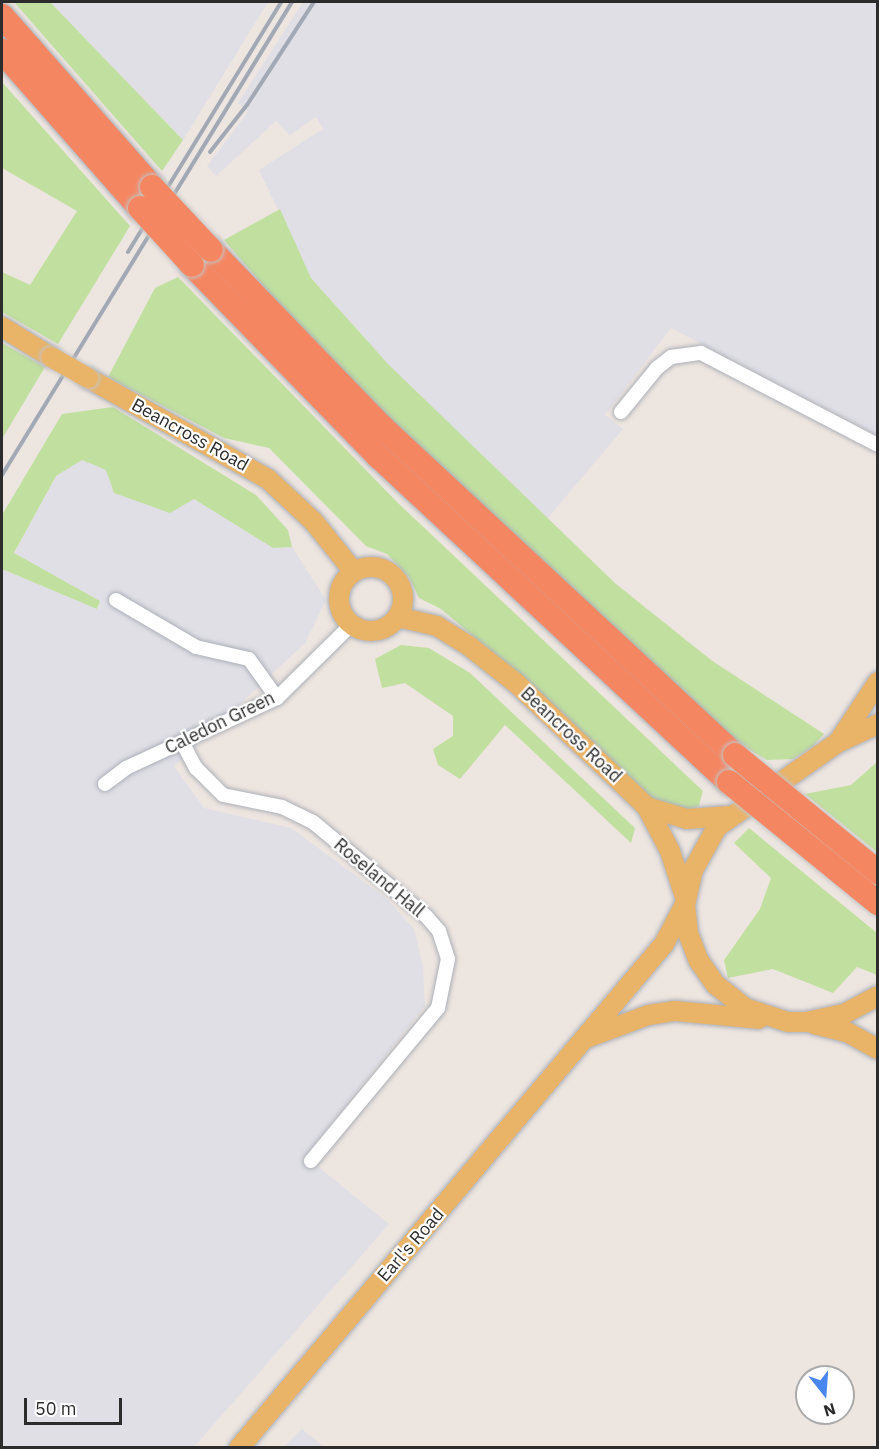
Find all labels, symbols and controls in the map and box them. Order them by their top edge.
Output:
street label: Beancross Road [128,394,252,476]
street label: Beancross Road [516,683,626,787]
street label: Caledon Green [162,687,278,759]
street label: Roseland Hall [329,834,429,922]
street label: Earl's Road [373,1204,449,1286]
north arrow [795,1365,855,1425]
scale bar [27,1386,124,1424]
text: 50 m [35,1397,77,1420]
text: N [821,1399,838,1422]

